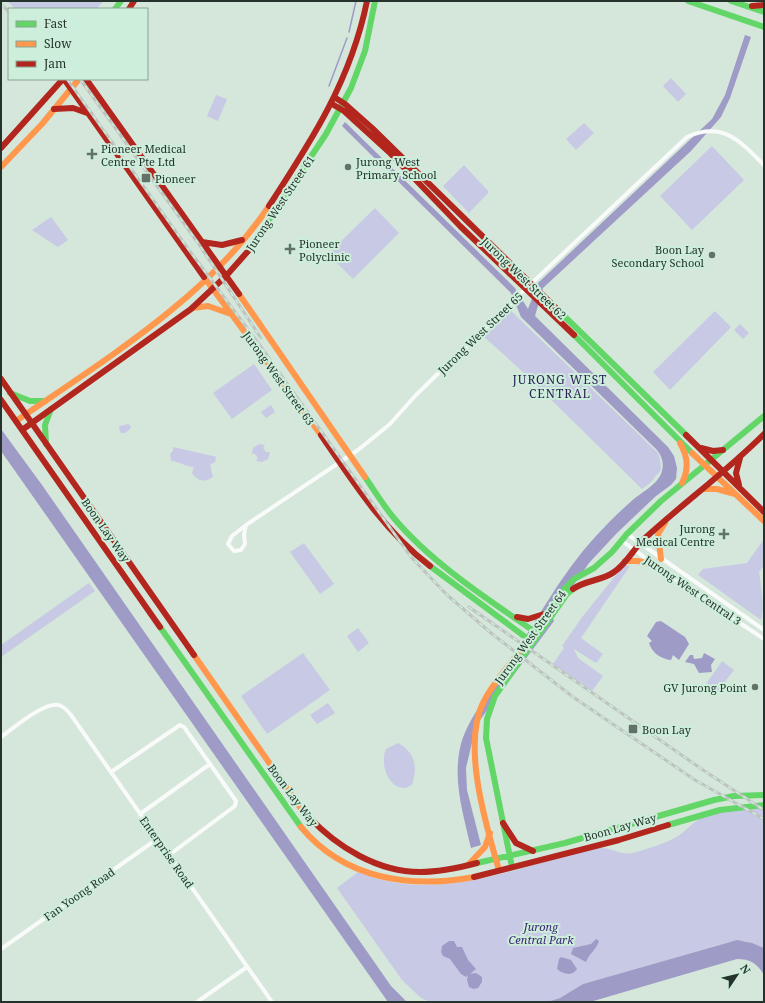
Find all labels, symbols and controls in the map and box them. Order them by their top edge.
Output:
legend [8,8,148,80]
text: Fast [44,15,67,32]
text: Slow [44,35,72,52]
text: Jam [43,55,66,72]
place label: Pioneer Medical Centre Pte Ltd [101,141,186,169]
marker: Pioneer Medical Centre Pte Ltd [86,148,98,160]
street label: Jurong West Street 61 [242,152,318,255]
place label: Jurong West Primary School [355,154,437,182]
marker: Jurong West Primary School [343,162,353,172]
place label: Pioneer [155,171,196,186]
marker: Pioneer [140,172,152,184]
street label: Jurong West Street 62 [478,233,570,323]
place label: Pioneer Polyclinic [299,236,350,264]
place label: Boon Lay Secondary School [612,242,705,270]
marker: Pioneer Polyclinic [284,243,296,255]
marker: Boon Lay Secondary School [707,250,717,260]
street label: Jurong West Street 65 [434,288,526,378]
street label: Jurong West Street 63 [239,327,318,428]
district label: JURONG WEST CENTRAL [512,371,607,402]
street label: Boon Lay Way [78,495,134,566]
place label: Jurong Medical Centre [636,521,715,549]
marker: Jurong Medical Centre [718,528,730,540]
street label: Jurong West Central 3 [641,551,744,628]
street label: Jurong West Street 64 [490,587,569,688]
place label: GV Jurong Point [663,680,747,695]
marker: GV Jurong Point [750,682,760,692]
place label: Boon Lay [642,722,692,737]
marker: Boon Lay [627,723,639,735]
street label: Boon Lay Way [265,761,322,830]
street label: Boon Lay Way [582,809,659,845]
street label: Enterprise Road [137,813,198,891]
street label: Fan Yoong Road [41,864,118,924]
park label: Jurong Central Park [508,919,574,947]
north arrow [717,955,757,995]
text: N [737,961,754,977]

